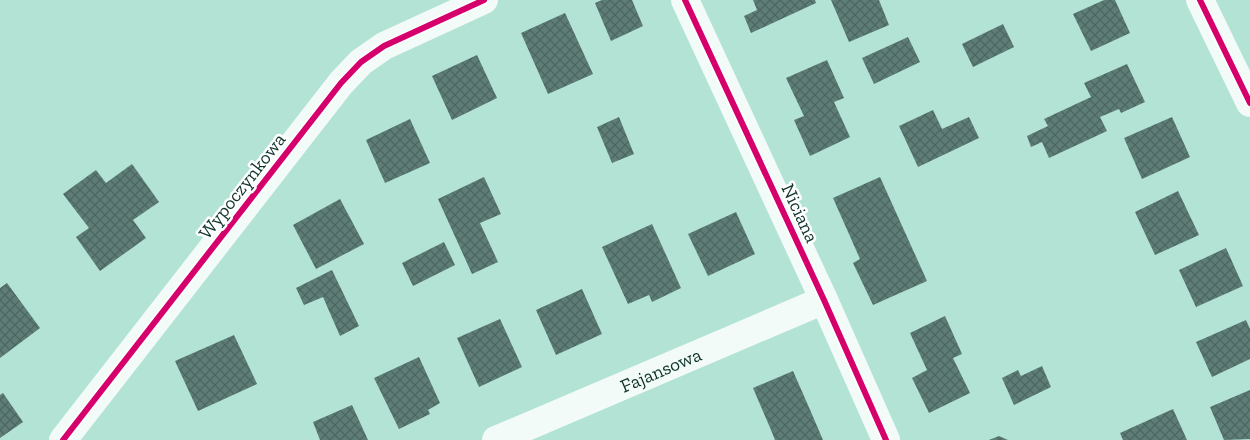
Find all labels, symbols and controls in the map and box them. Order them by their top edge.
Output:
street label: Wypoczynkowa [194,128,290,244]
street label: Niciana [776,180,824,246]
street label: Fajansowa [617,342,705,397]

